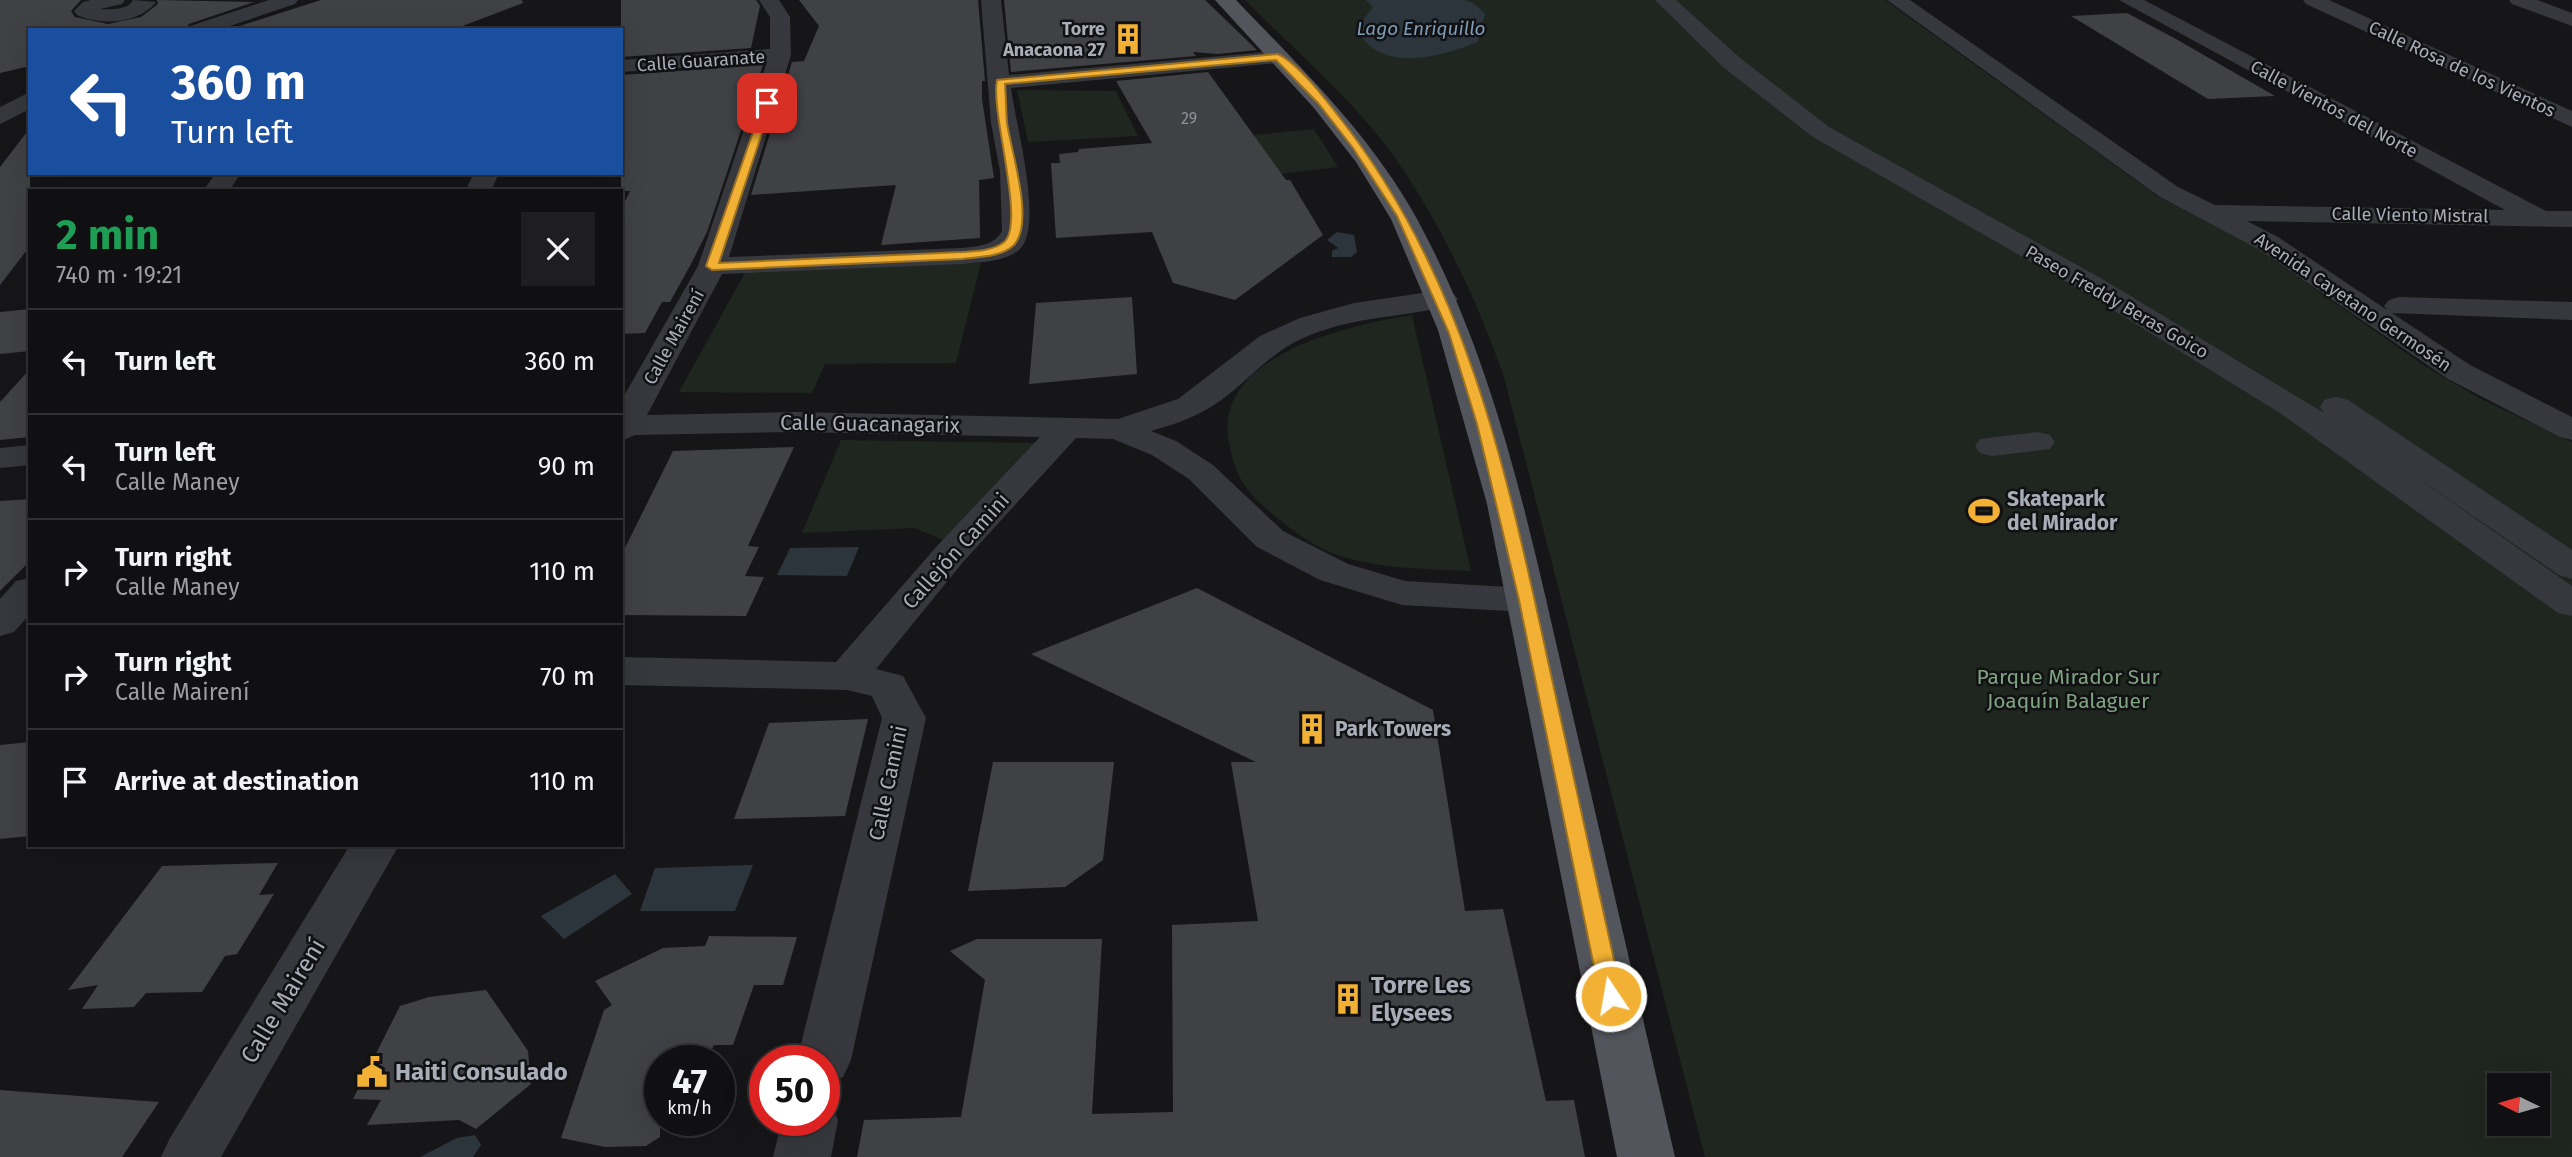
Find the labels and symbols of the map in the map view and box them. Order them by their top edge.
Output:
street label: Calle Rosa de los Vientos [2365,16,2559,122]
water label: Lago Enriquillo [1356,17,1486,40]
place label: Torre Anacaona 27 [1002,18,1106,61]
building icon: Torre Anacaona 27 [1111,22,1145,56]
street label: Calle Guaranate [636,46,766,76]
street label: Calle Vientos del Norte [2247,56,2421,162]
pin [737,73,797,133]
house number: 29 [1181,109,1197,128]
street label: Calle Viento Mistral [2331,203,2489,227]
street label: Avenida Cayetano Germosén [2250,228,2456,376]
street label: Paseo Freddy Beras Goico [2022,241,2212,363]
street label: Calle Mairení [639,286,709,388]
street label: Calle Guacanagarix [780,409,961,439]
place label: Skatepark del Mirador [2007,486,2118,536]
street label: Callejón Camini [897,487,1015,615]
sports icon: Skatepark del Mirador [1967,494,2001,528]
park label: Parque Mirador Sur Joaquín Balaguer [1976,664,2160,714]
building icon: Park Towers [1295,712,1329,746]
place label: Park Towers [1335,716,1451,742]
street label: Calle Camini [863,723,913,843]
street label: Calle Mairení [235,933,331,1068]
position arrow [1574,959,1648,1033]
place label: Torre Les Elysees [1371,971,1471,1027]
building icon: Torre Les Elysees [1331,982,1365,1016]
speed limit sign: 50 [749,1045,840,1136]
public building icon: Haiti Consulado [355,1055,389,1089]
place label: Haiti Consulado [395,1058,568,1086]
north arrow [2487,1073,2550,1136]

